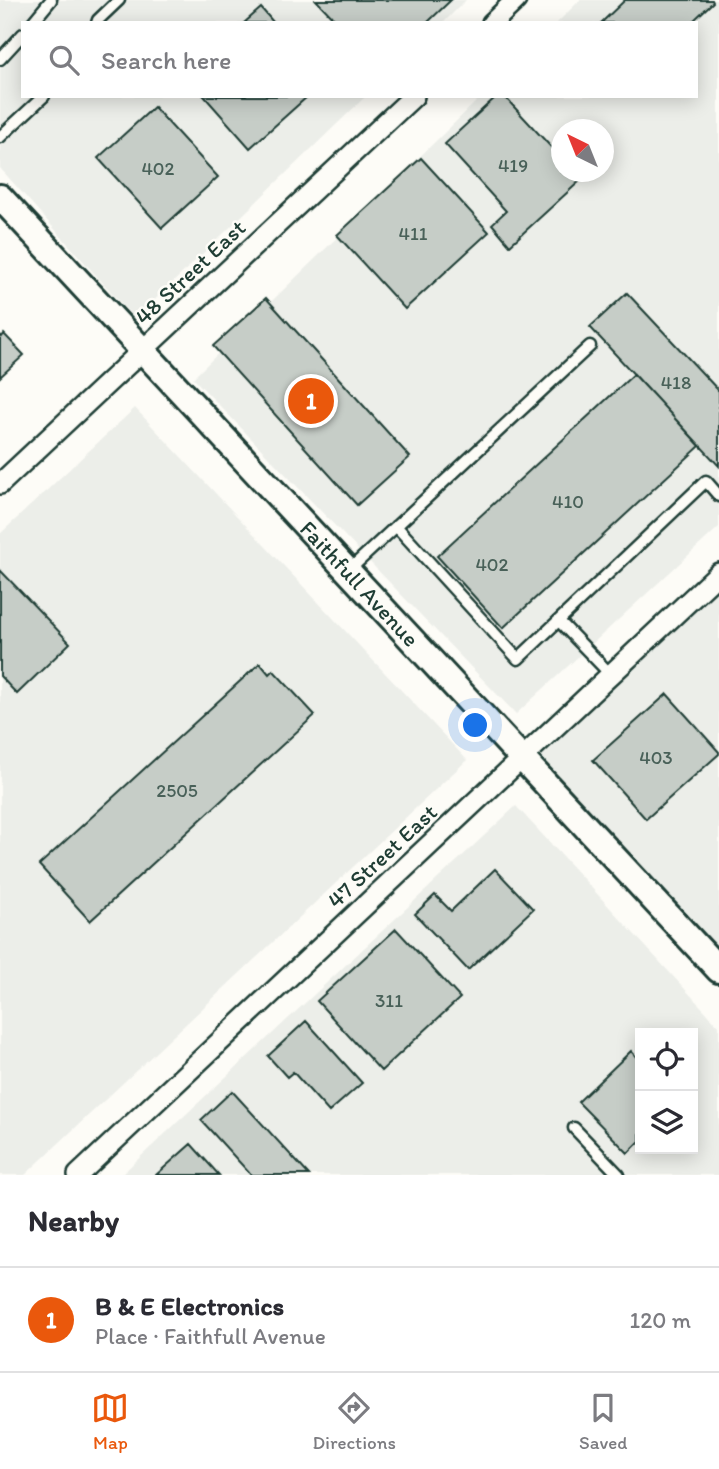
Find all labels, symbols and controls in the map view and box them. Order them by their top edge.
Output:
search box [21,21,698,98]
icon: search [45,41,83,79]
text: Search here [101,44,231,76]
north arrow [551,119,614,182]
house number: 419 [498,154,528,177]
house number: 402 [141,157,175,180]
street label: 48 Street East [129,213,251,330]
house number: 411 [398,222,428,245]
house number: 418 [661,371,691,394]
pin: 1 [288,375,334,427]
house number: 410 [552,490,584,513]
street label: Faithfull Avenue [294,515,425,652]
house number: 402 [475,553,509,576]
your location [458,708,492,742]
house number: 403 [639,746,673,769]
house number: 2505 [156,779,198,802]
street label: 47 Street East [321,798,443,914]
house number: 311 [375,989,403,1012]
map controls [635,1028,698,1154]
button: locate [635,1028,698,1091]
button: layers [635,1091,698,1154]
text: Nearby [28,1202,119,1239]
text: B & E Electronics [95,1290,284,1322]
text: 1 [46,1306,56,1334]
text: 120 m [630,1306,691,1334]
text: Place · Faithfull Avenue [95,1322,326,1350]
tab: Map [91,1389,129,1454]
tab: Directions [312,1389,396,1454]
tab: Saved [579,1389,627,1454]

